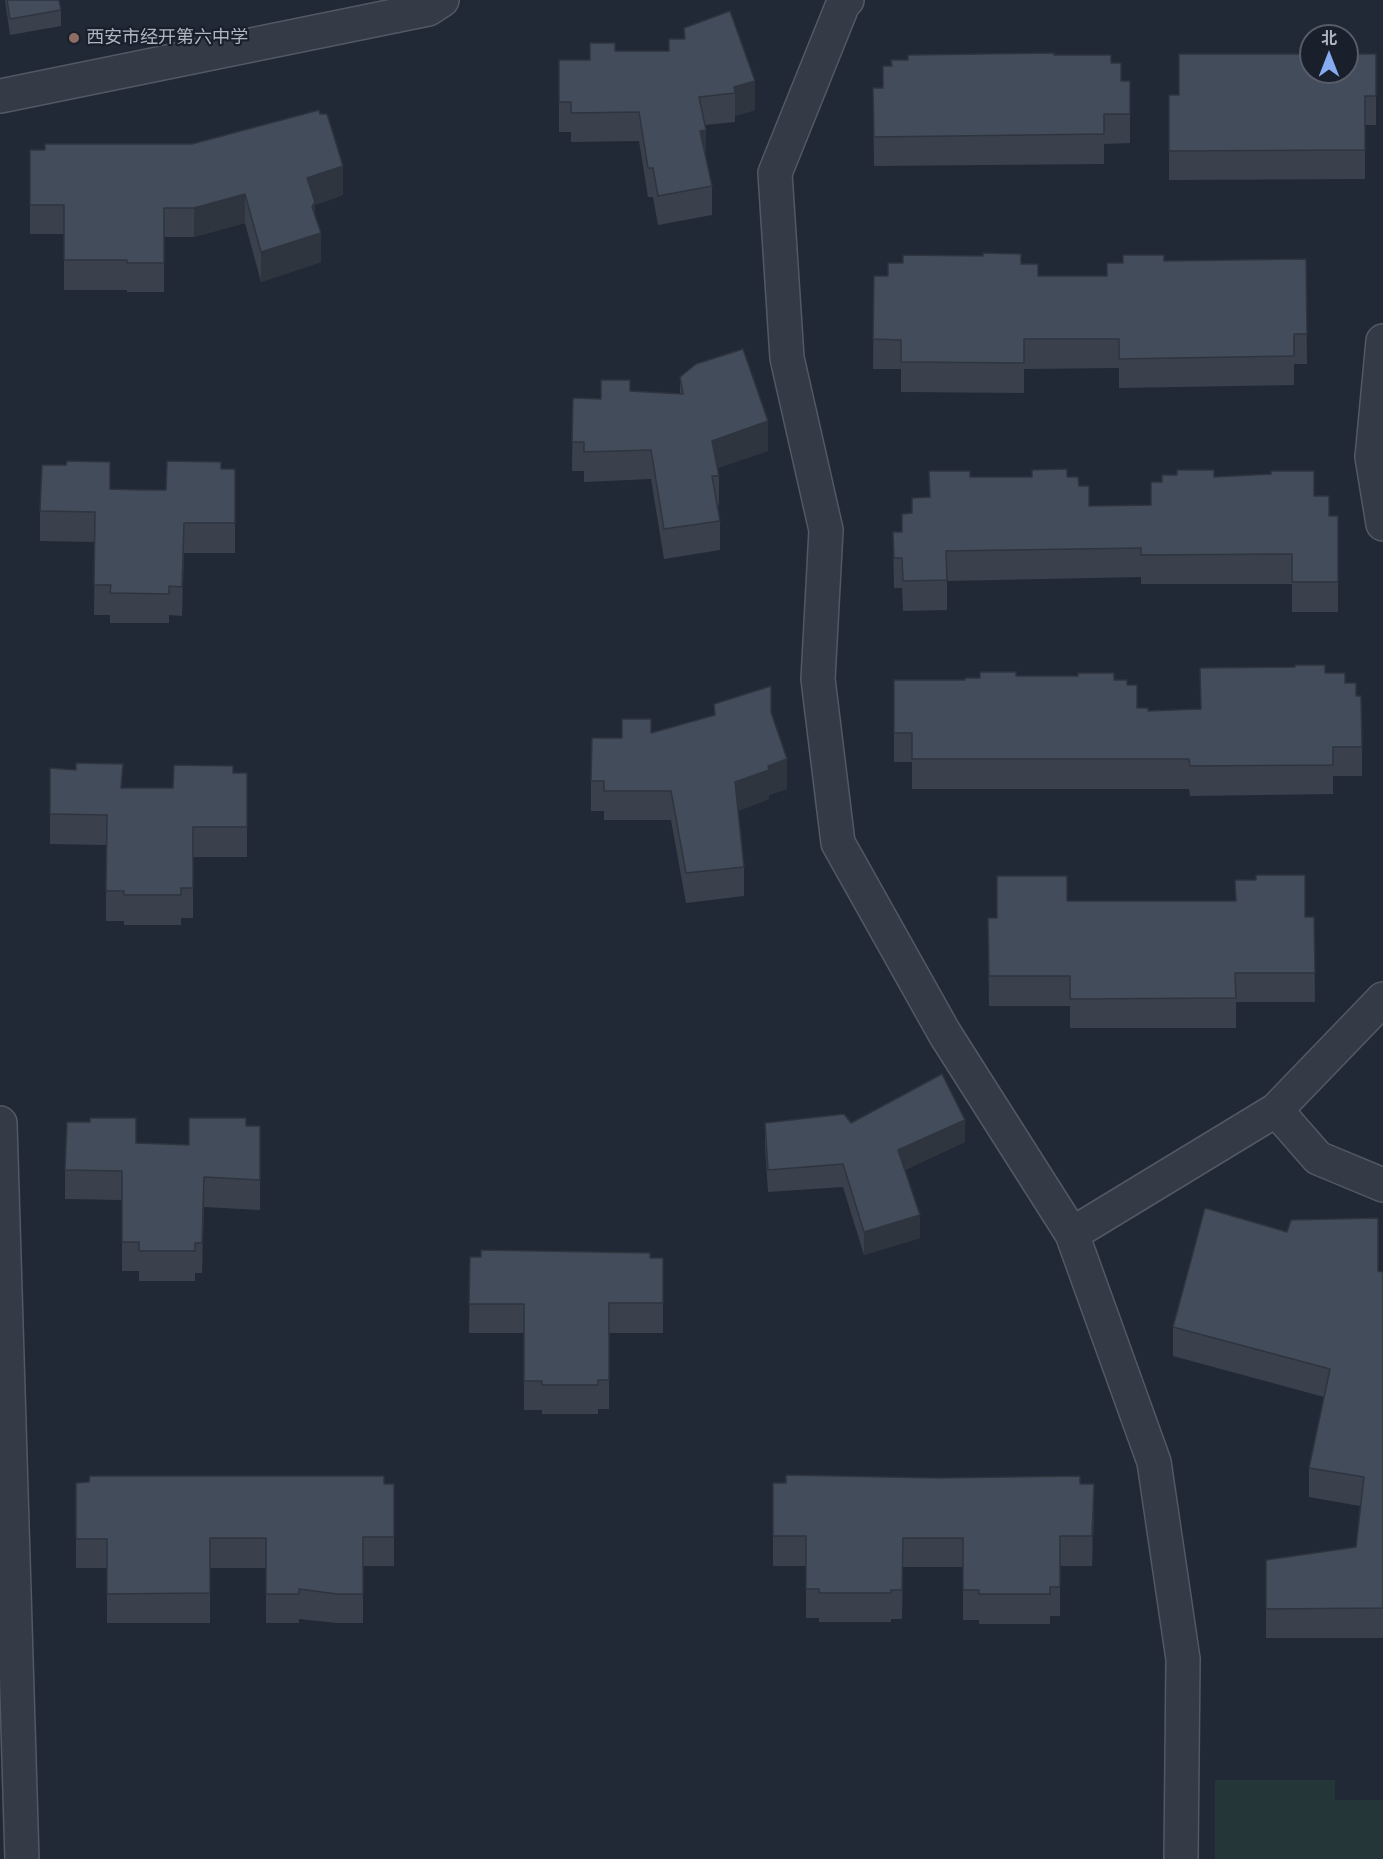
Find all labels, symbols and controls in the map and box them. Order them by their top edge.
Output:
north arrow [1299,24,1359,84]
place label: 西安市经开第六中学 [86,27,248,49]
text: 北 [1321,28,1337,48]
marker: 西安市经开第六中学 [67,31,81,45]

